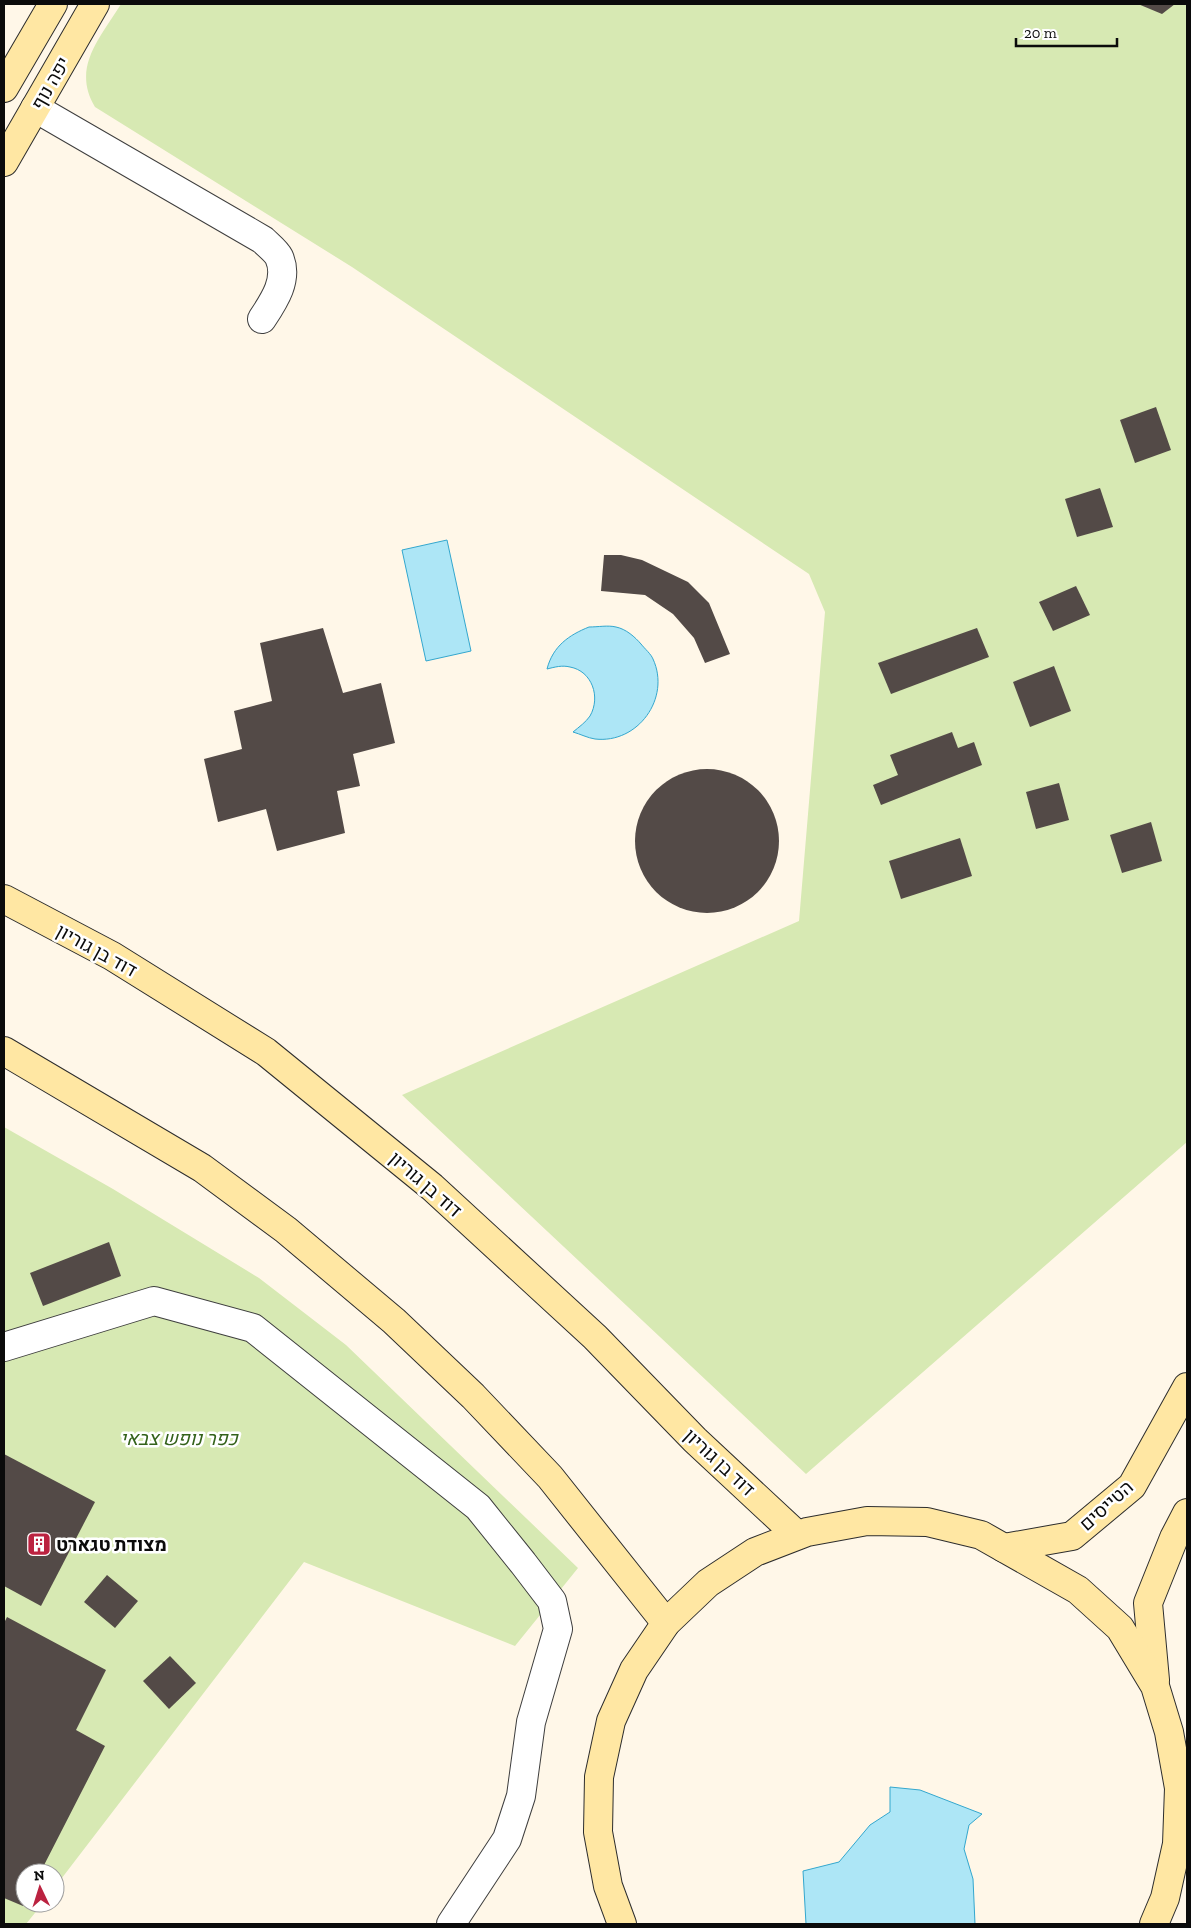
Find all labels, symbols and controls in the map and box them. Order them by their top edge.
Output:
scale bar [1016,15,1117,47]
text: 20 m [1024,24,1057,42]
street label: יפה נוף [26,53,75,114]
street label: דוד בן גוריון [52,919,141,982]
street label: דוד בן גוריון [385,1147,467,1222]
street label: דוד בן גוריון [679,1424,760,1501]
park label: כפר נופש צבאי [120,1427,240,1450]
street label: הטייסים [1075,1475,1138,1535]
building icon: מצודת טגארט [26,1531,52,1557]
place label: מצודת טגארט [56,1533,167,1556]
north arrow [15,1863,65,1913]
text: N [33,1867,45,1884]

